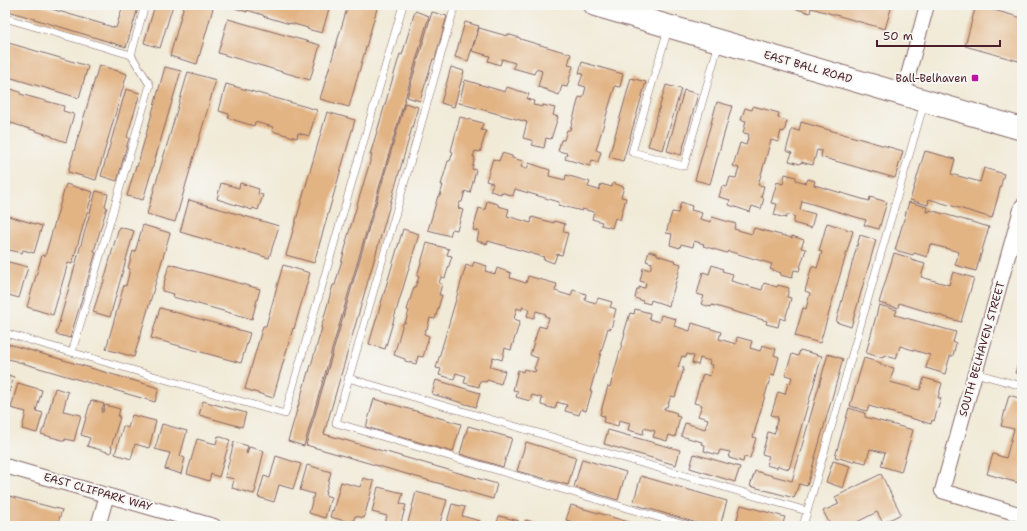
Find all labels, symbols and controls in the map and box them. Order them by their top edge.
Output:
scale bar [877,22,1000,48]
text: 50 m [883,28,913,44]
street label: EAST BALL ROAD [762,47,854,87]
place label: Ball-Belhaven [896,71,967,86]
marker: Ball-Belhaven [970,73,980,83]
street label: SOUTH BELHAVEN STREET [956,279,1009,418]
street label: EAST CLIFPARK WAY [42,469,154,515]

